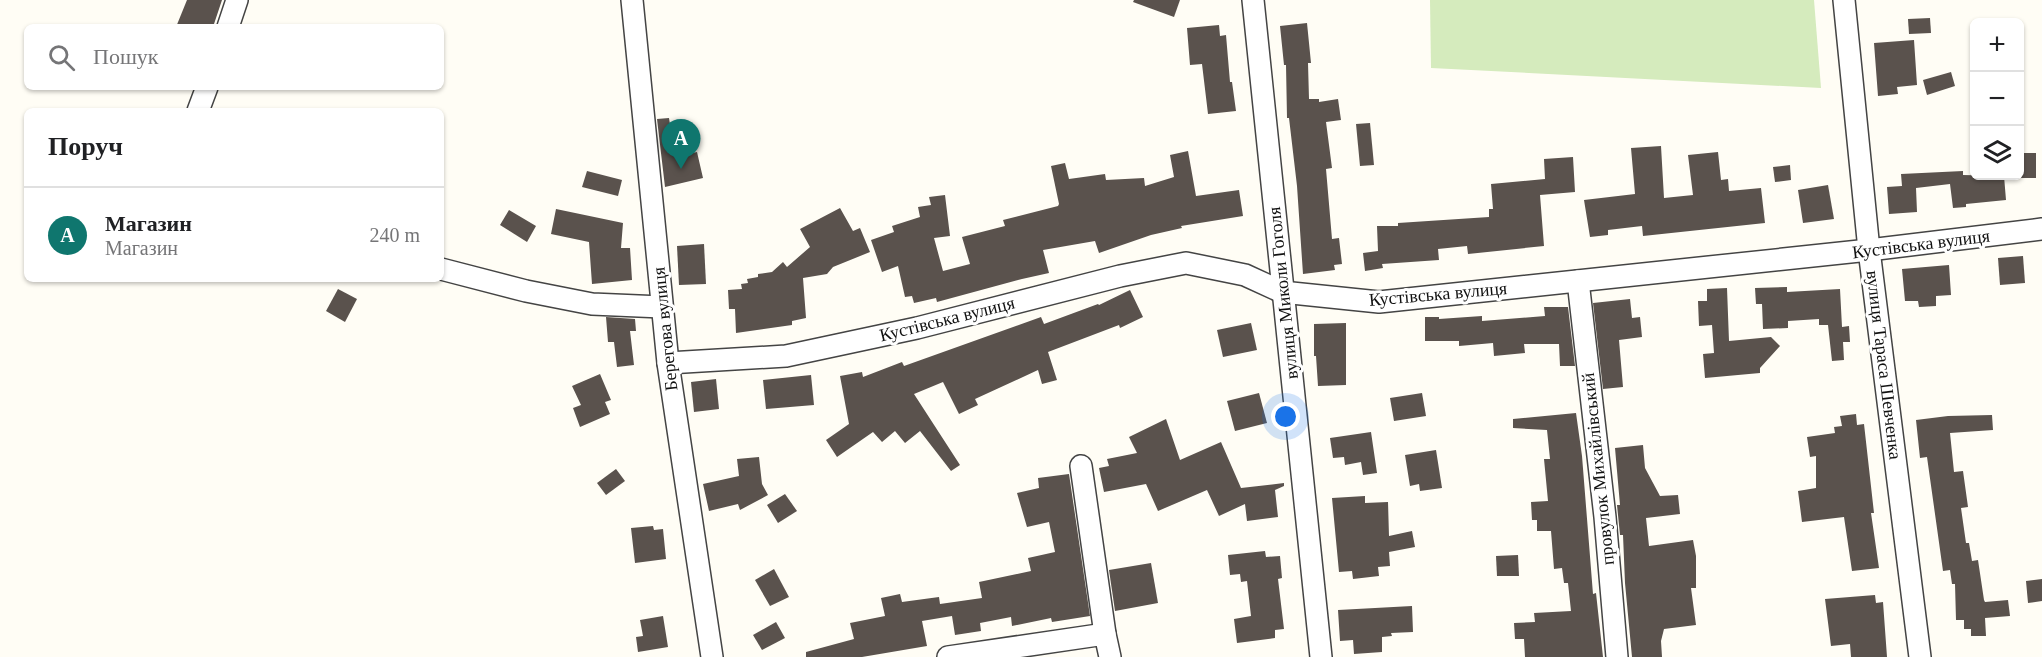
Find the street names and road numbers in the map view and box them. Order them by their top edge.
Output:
street label: вулиця Миколи Гоголя [1264,206,1302,380]
street label: Кустівська вулиця [1851,226,1991,262]
street label: Берегова вулиця [649,266,681,392]
street label: вулиця Тараса Шевченка [1862,269,1906,461]
street label: Кустівська вулиця [1368,278,1508,310]
street label: Кустівська вулиця [877,293,1017,345]
street label: провулок Михайлівський [1578,371,1618,566]

